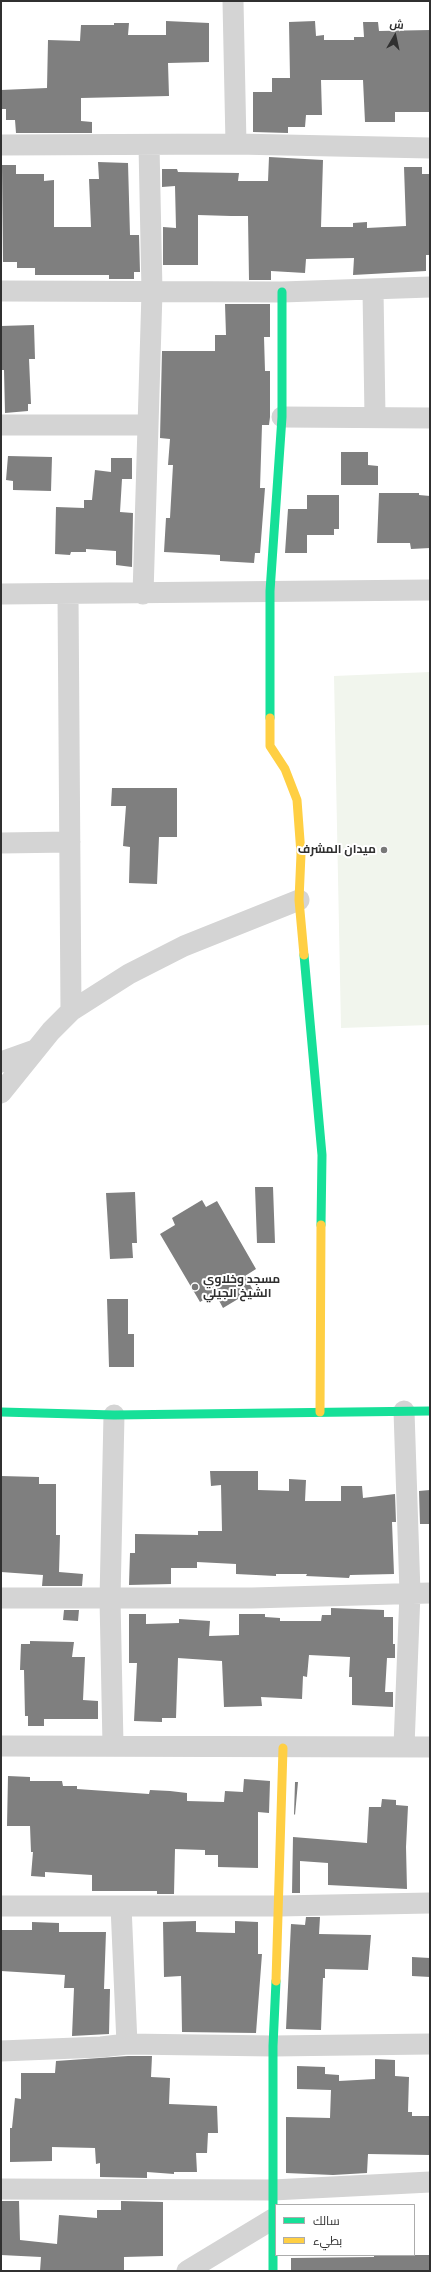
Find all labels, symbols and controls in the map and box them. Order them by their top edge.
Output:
north arrow [375,16,415,56]
text: ش [389,16,405,32]
place label: ميدان المشرف [298,843,376,857]
marker: ميدان المشرف [379,845,389,855]
place label: مسجد وخلاوي الشيخ الجيلي [203,1273,280,1301]
marker: مسجد وخلاوي الشيخ الجيلي [190,1282,200,1292]
legend [275,2204,415,2256]
text: سالك [313,2213,340,2229]
text: بطيء [313,2233,342,2249]

